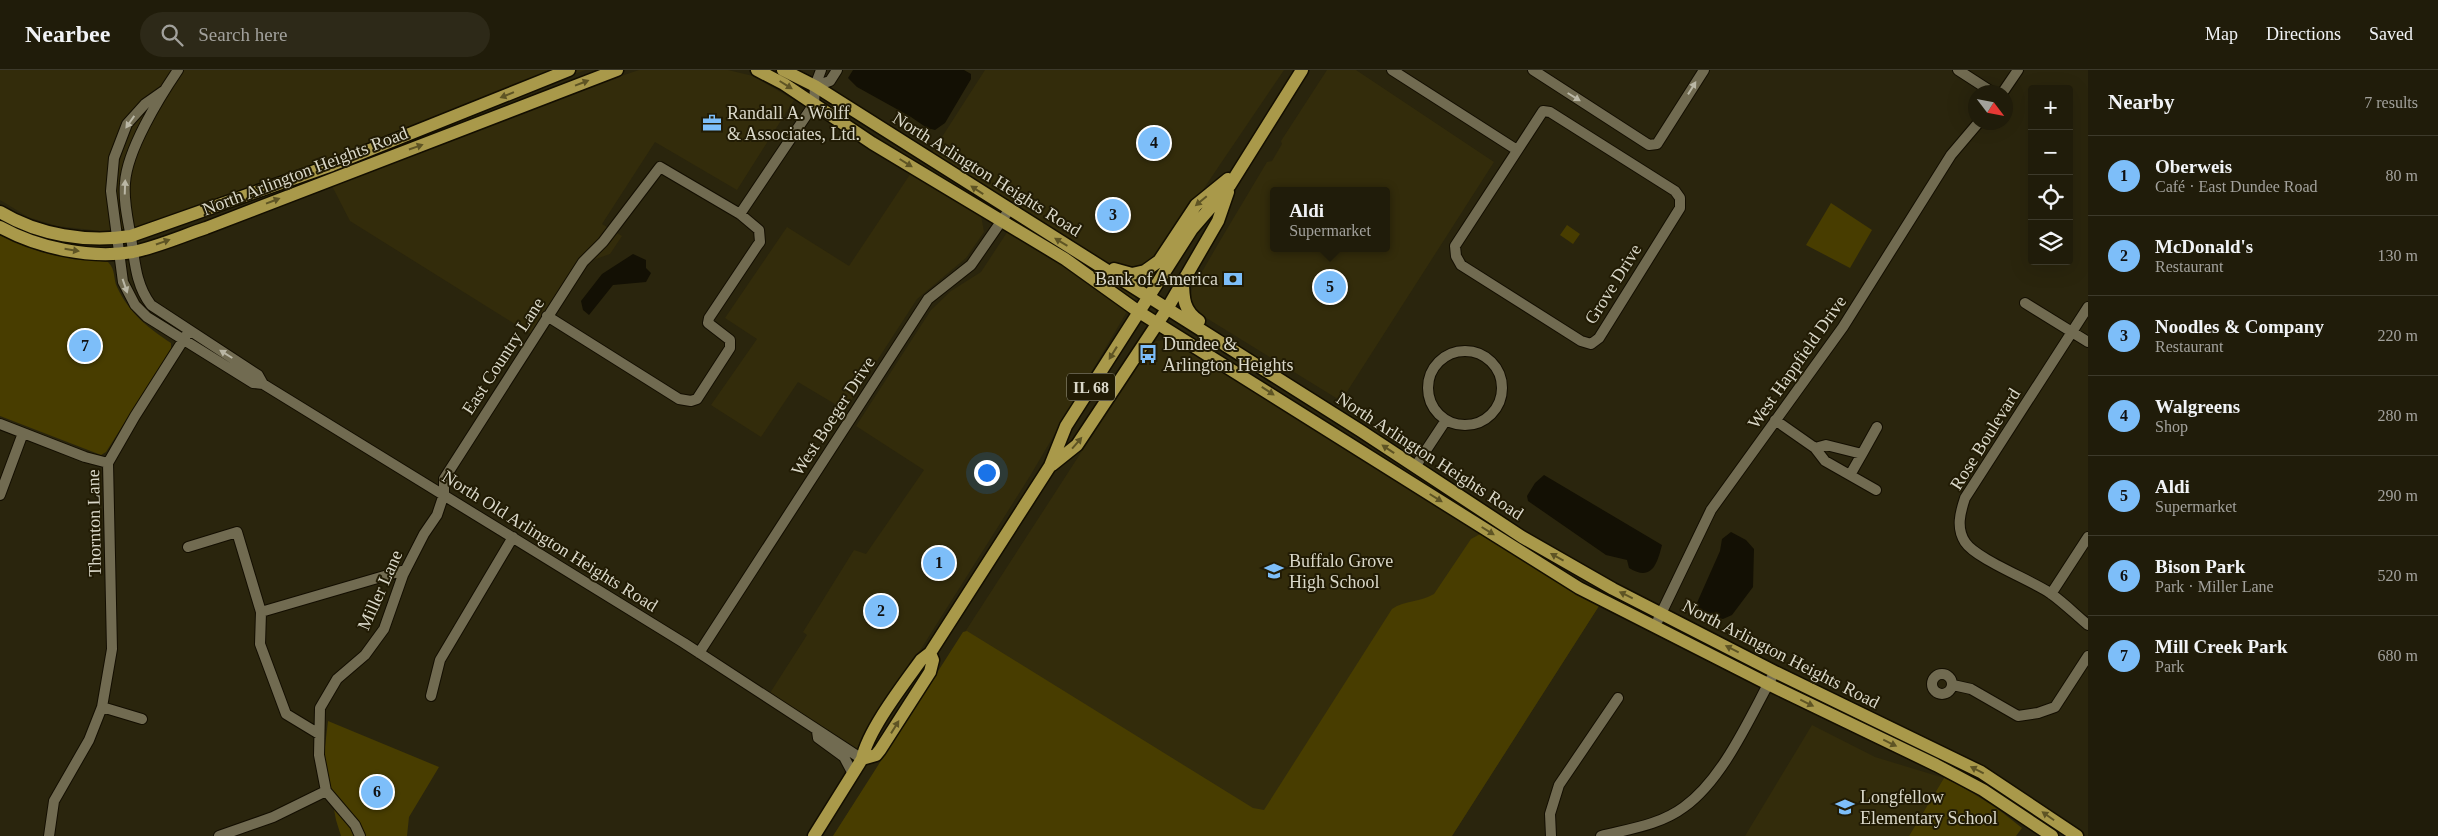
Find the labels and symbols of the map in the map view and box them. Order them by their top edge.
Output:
one-way arrow [575,79,590,87]
one-way arrow [780,81,793,90]
one-way arrow [1687,82,1697,95]
north arrow [1968,85,2013,130]
one-way arrow [500,92,514,100]
one-way arrow [1567,92,1580,102]
place label: Randall A. Wolff & Associates, Ltd. [727,103,860,144]
street label: North Arlington Heights Road [889,108,1085,240]
office icon: Randall A. Wolff & Associates, Ltd. [701,112,723,134]
one-way arrow [125,115,135,129]
street label: North Arlington Heights Road [199,123,411,219]
pin: 4 [1138,124,1170,162]
one-way arrow [409,143,424,151]
one-way arrow [900,159,913,168]
one-way arrow [122,179,130,195]
one-way arrow [971,185,984,194]
one-way arrow [1195,195,1208,206]
pin: 3 [1097,196,1129,234]
one-way arrow [266,197,281,205]
one-way arrow [155,238,170,246]
one-way arrow [1055,238,1068,247]
street label: Grove Drive [1581,240,1645,328]
one-way arrow [64,247,80,255]
bank icon: Bank of America [1222,268,1244,290]
pin: 5 [1314,268,1346,306]
place label: Bank of America [1095,269,1218,289]
one-way arrow [122,279,130,294]
street label: West Happfield Drive [1744,292,1850,432]
street label: East Country Lane [458,294,548,418]
pin: 7 [69,327,101,365]
place label: Dundee & Arlington Heights [1163,334,1294,375]
bus stop icon: Dundee & Arlington Heights [1137,343,1159,365]
one-way arrow [1109,346,1118,360]
one-way arrow [219,350,232,359]
street label: West Boeger Drive [787,353,879,479]
road number: IL 68 [1067,374,1115,400]
street label: Rose Boulevard [1946,385,2024,493]
one-way arrow [1261,386,1274,396]
street label: North Arlington Heights Road [1333,388,1527,524]
one-way arrow [1071,437,1083,449]
one-way arrow [1381,444,1394,453]
your location [974,460,1000,486]
street label: North Old Arlington Heights Road [439,466,661,616]
street label: Thornton Lane [83,469,105,577]
one-way arrow [1429,493,1442,503]
one-way arrow [1481,526,1494,536]
pin: 1 [923,544,955,582]
street label: Miller Lane [353,547,407,633]
place label: Buffalo Grove High School [1289,551,1393,592]
one-way arrow [1550,552,1564,561]
school or university icon: Buffalo Grove High School [1263,560,1285,582]
one-way arrow [1619,591,1633,599]
pin: 2 [865,592,897,630]
street label: North Arlington Heights Road [1679,595,1883,713]
one-way arrow [1724,645,1739,653]
one-way arrow [1800,699,1814,707]
one-way arrow [891,720,900,733]
one-way arrow [1883,739,1897,747]
one-way arrow [1970,766,1985,775]
pin: 6 [361,773,393,811]
place label: Longfellow Elementary School [1860,787,1997,828]
school or university icon: Longfellow Elementary School [1834,796,1856,818]
one-way arrow [2041,811,2055,821]

